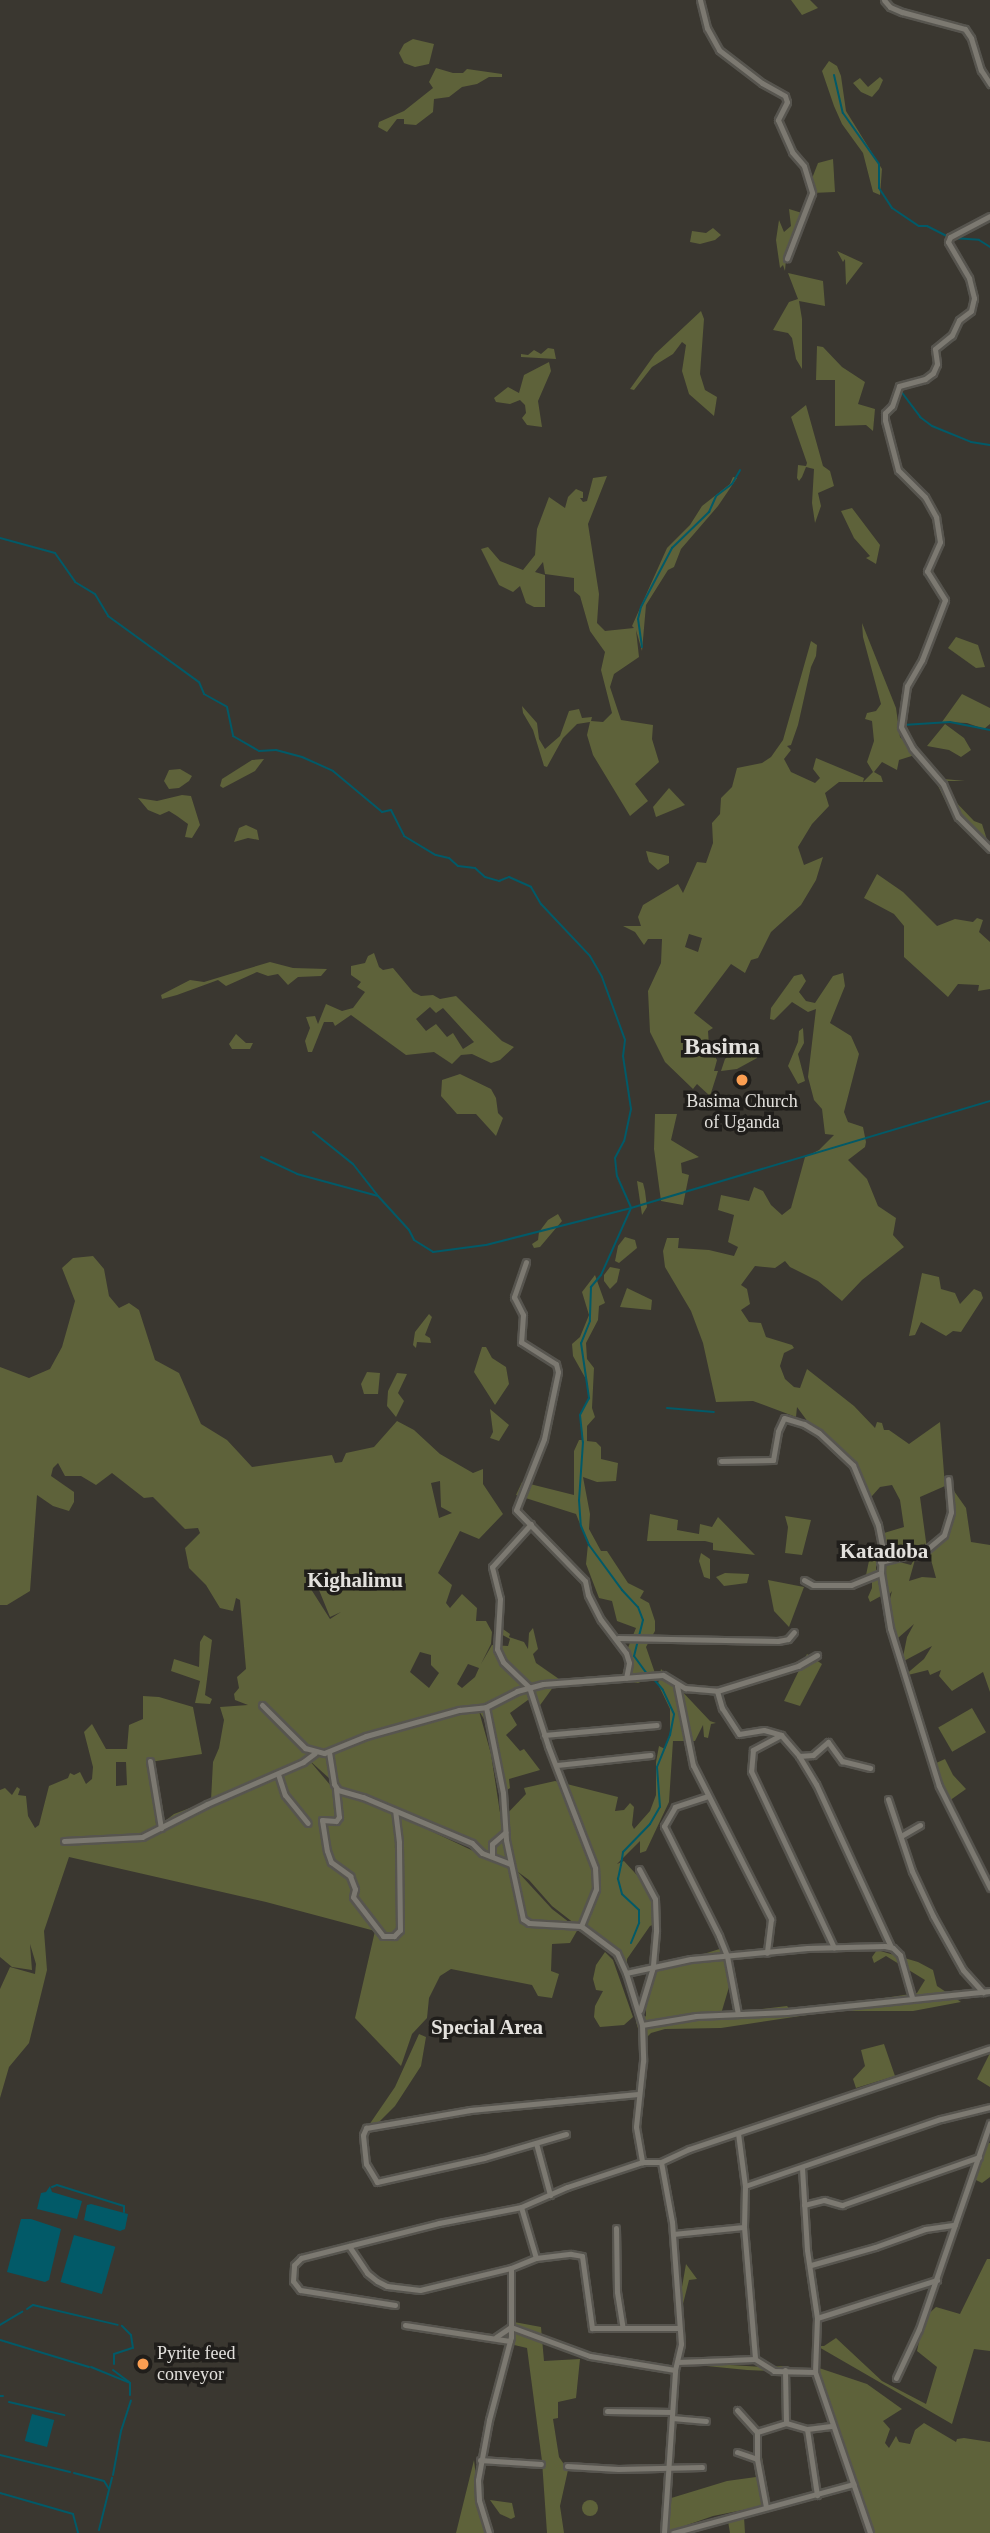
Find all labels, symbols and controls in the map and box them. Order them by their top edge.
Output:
district label: Basima [684,1033,760,1061]
marker: Basima Church of Uganda [734,1072,750,1088]
place label: Basima Church of Uganda [686,1091,798,1134]
district label: Katadoba [840,1538,928,1564]
district label: Kighalimu [307,1567,403,1593]
district label: Special Area [430,2014,544,2040]
place label: Pyrite feed conveyor [157,2343,235,2386]
marker: Pyrite feed conveyor [135,2356,151,2372]

